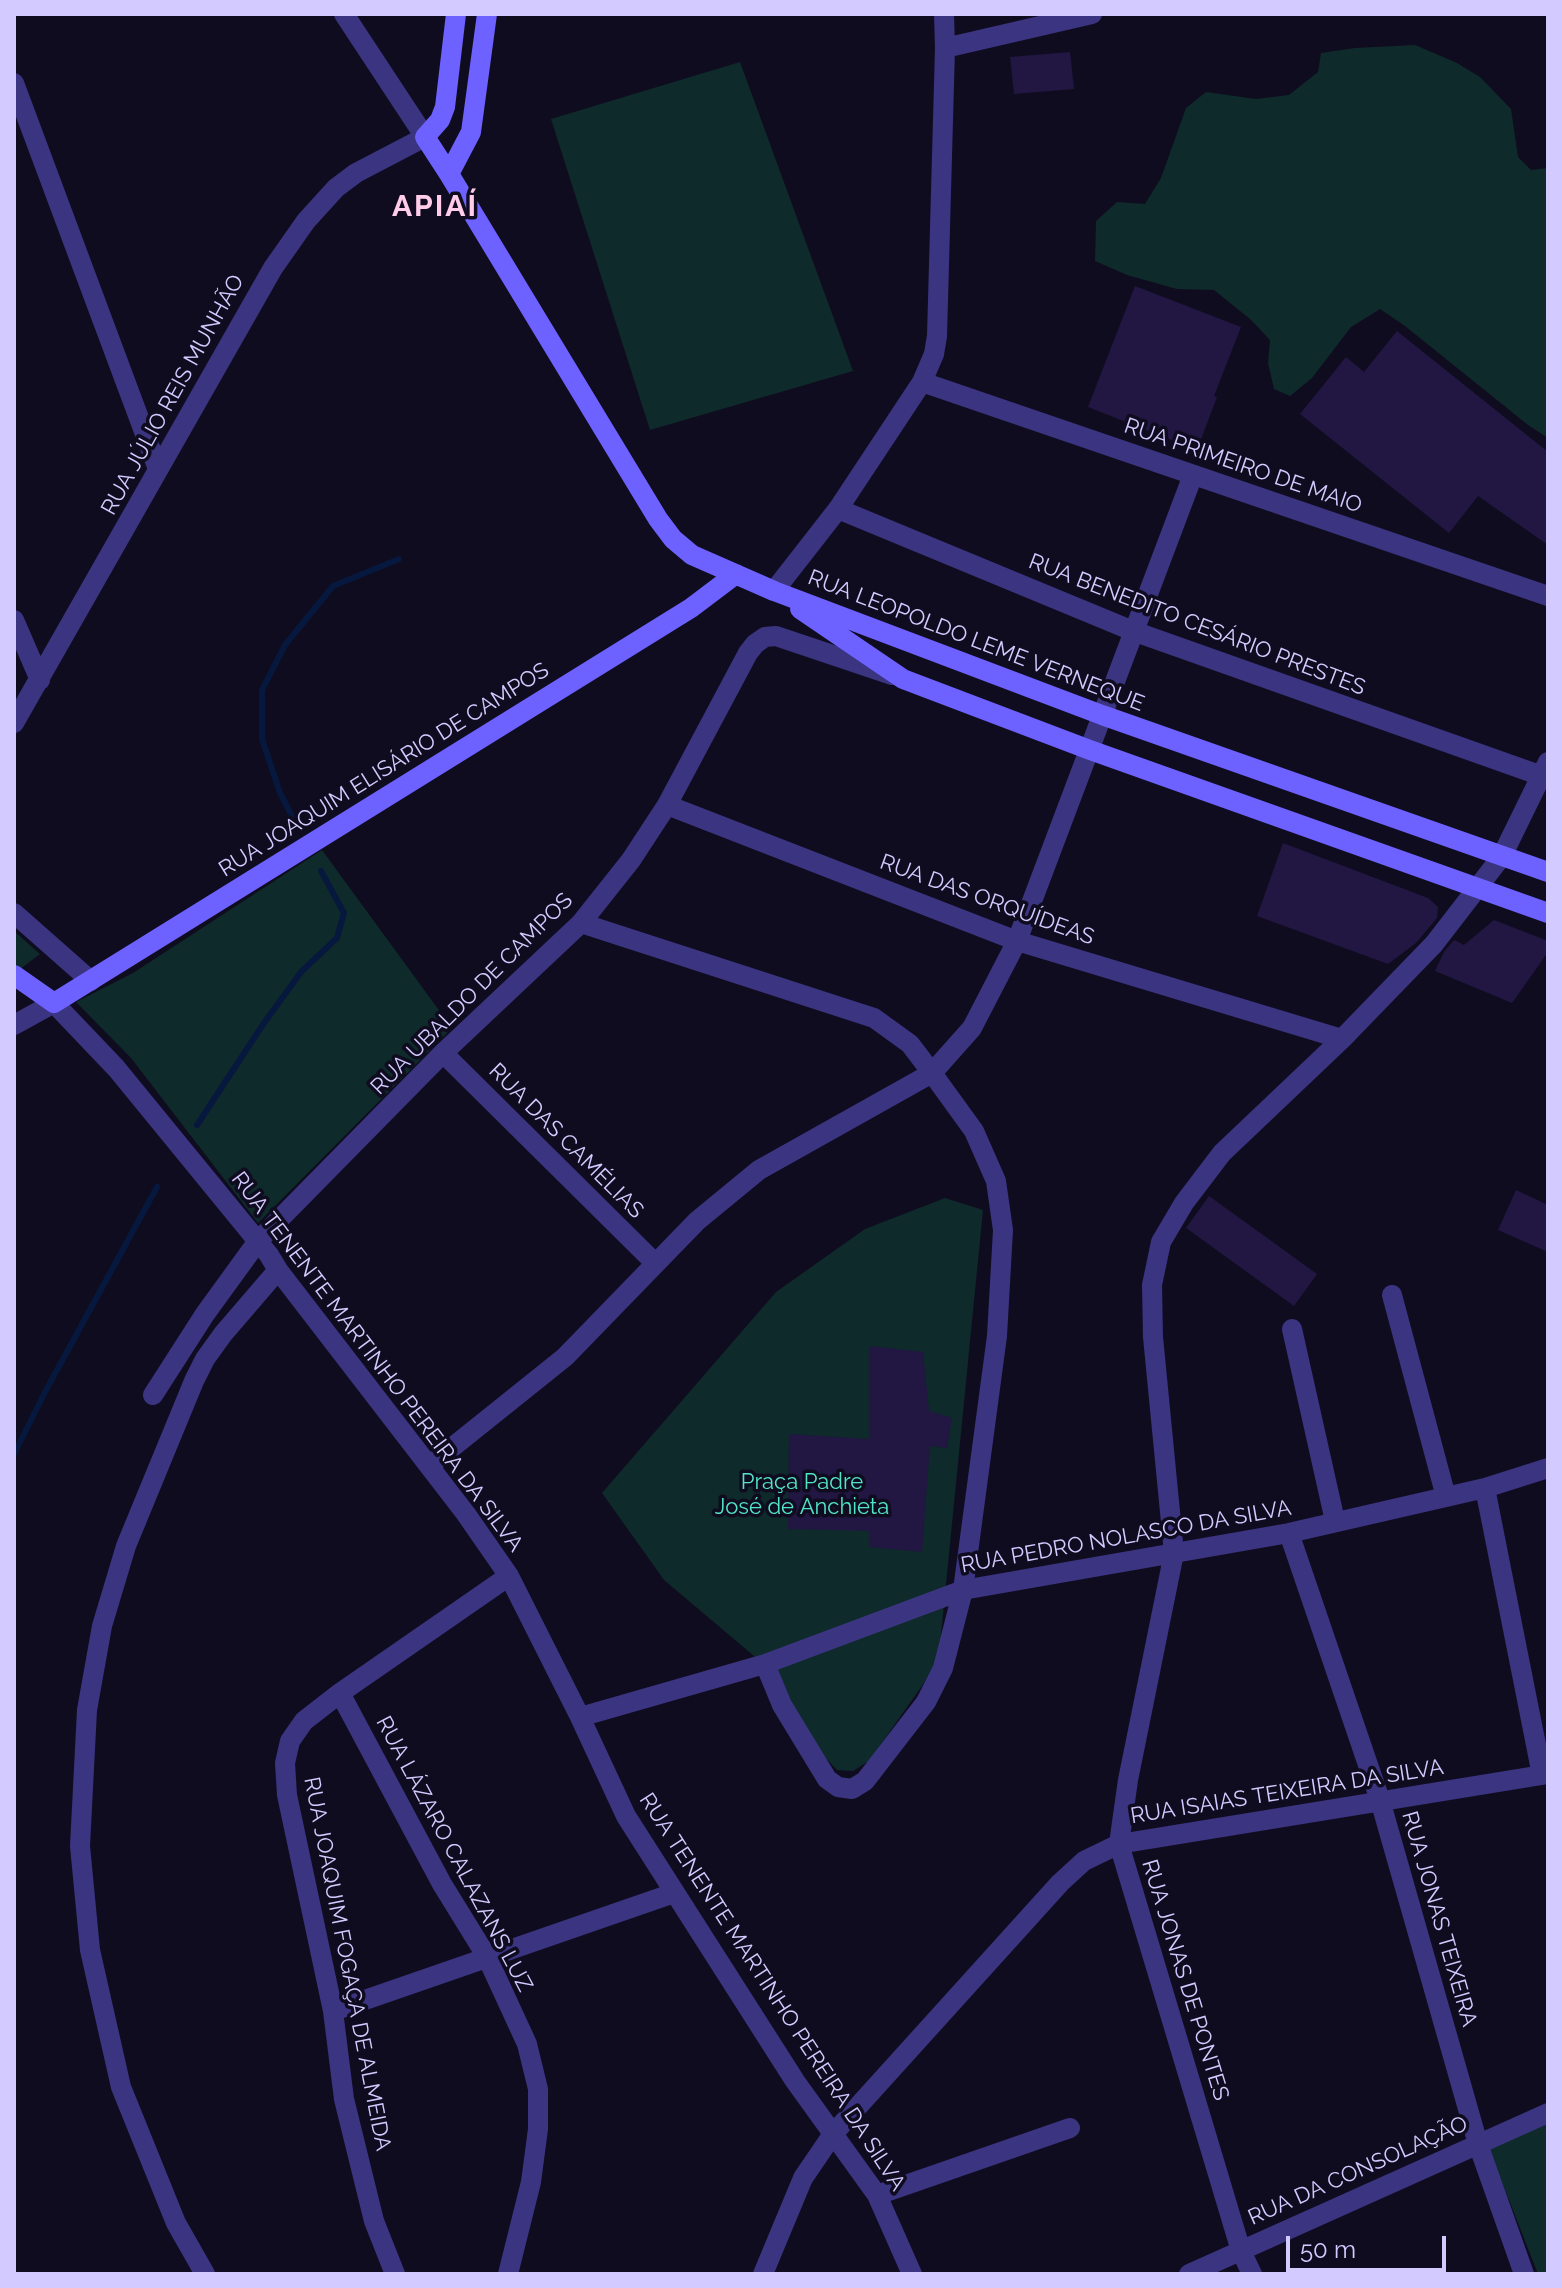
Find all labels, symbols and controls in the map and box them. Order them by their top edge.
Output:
district label: APIAÍ [392,189,478,225]
street label: RUA JÚLIO REIS MUNHÃO [96,270,250,520]
street label: RUA PRIMEIRO DE MAIO [1121,413,1365,519]
street label: RUA BENEDITO CESÁRIO PRESTES [1025,548,1369,702]
street label: RUA LEOPOLDO LEME VERNEQUE [804,565,1148,717]
street label: RUA JOAQUIM ELISÁRIO DE CAMPOS [214,657,554,883]
street label: RUA DAS ORQUÍDEAS [876,849,1098,951]
street label: RUA UBALDO DE CAMPOS [366,888,578,1100]
street label: RUA DAS CAMÉLIAS [483,1058,649,1224]
street label: RUA TENENTE MARTINHO PEREIRA DA SILVA [225,1167,529,1557]
park label: Praça Padre José de Anchieta [715,1469,889,1520]
street label: RUA PEDRO NOLASCO DA SILVA [959,1495,1293,1579]
street label: RUA LÁZARO CALAZANS LUZ [370,1712,538,1996]
street label: RUA ISAIAS TEIXEIRA DA SILVA [1129,1754,1445,1830]
street label: RUA JOAQUIM FOGAÇA DE ALMEIDA [298,1775,396,2153]
street label: RUA TENENTE MARTINHO PEREIRA DA SILVA [633,1788,911,2196]
street label: RUA JONAS TEIXEIRA [1396,1808,1482,2030]
street label: RUA JONAS DE PONTES [1136,1856,1234,2104]
street label: RUA DA CONSOLAÇÃO [1244,2111,1472,2231]
scale bar [1290,2220,1450,2270]
text: 50 m [1300,2235,1356,2264]

